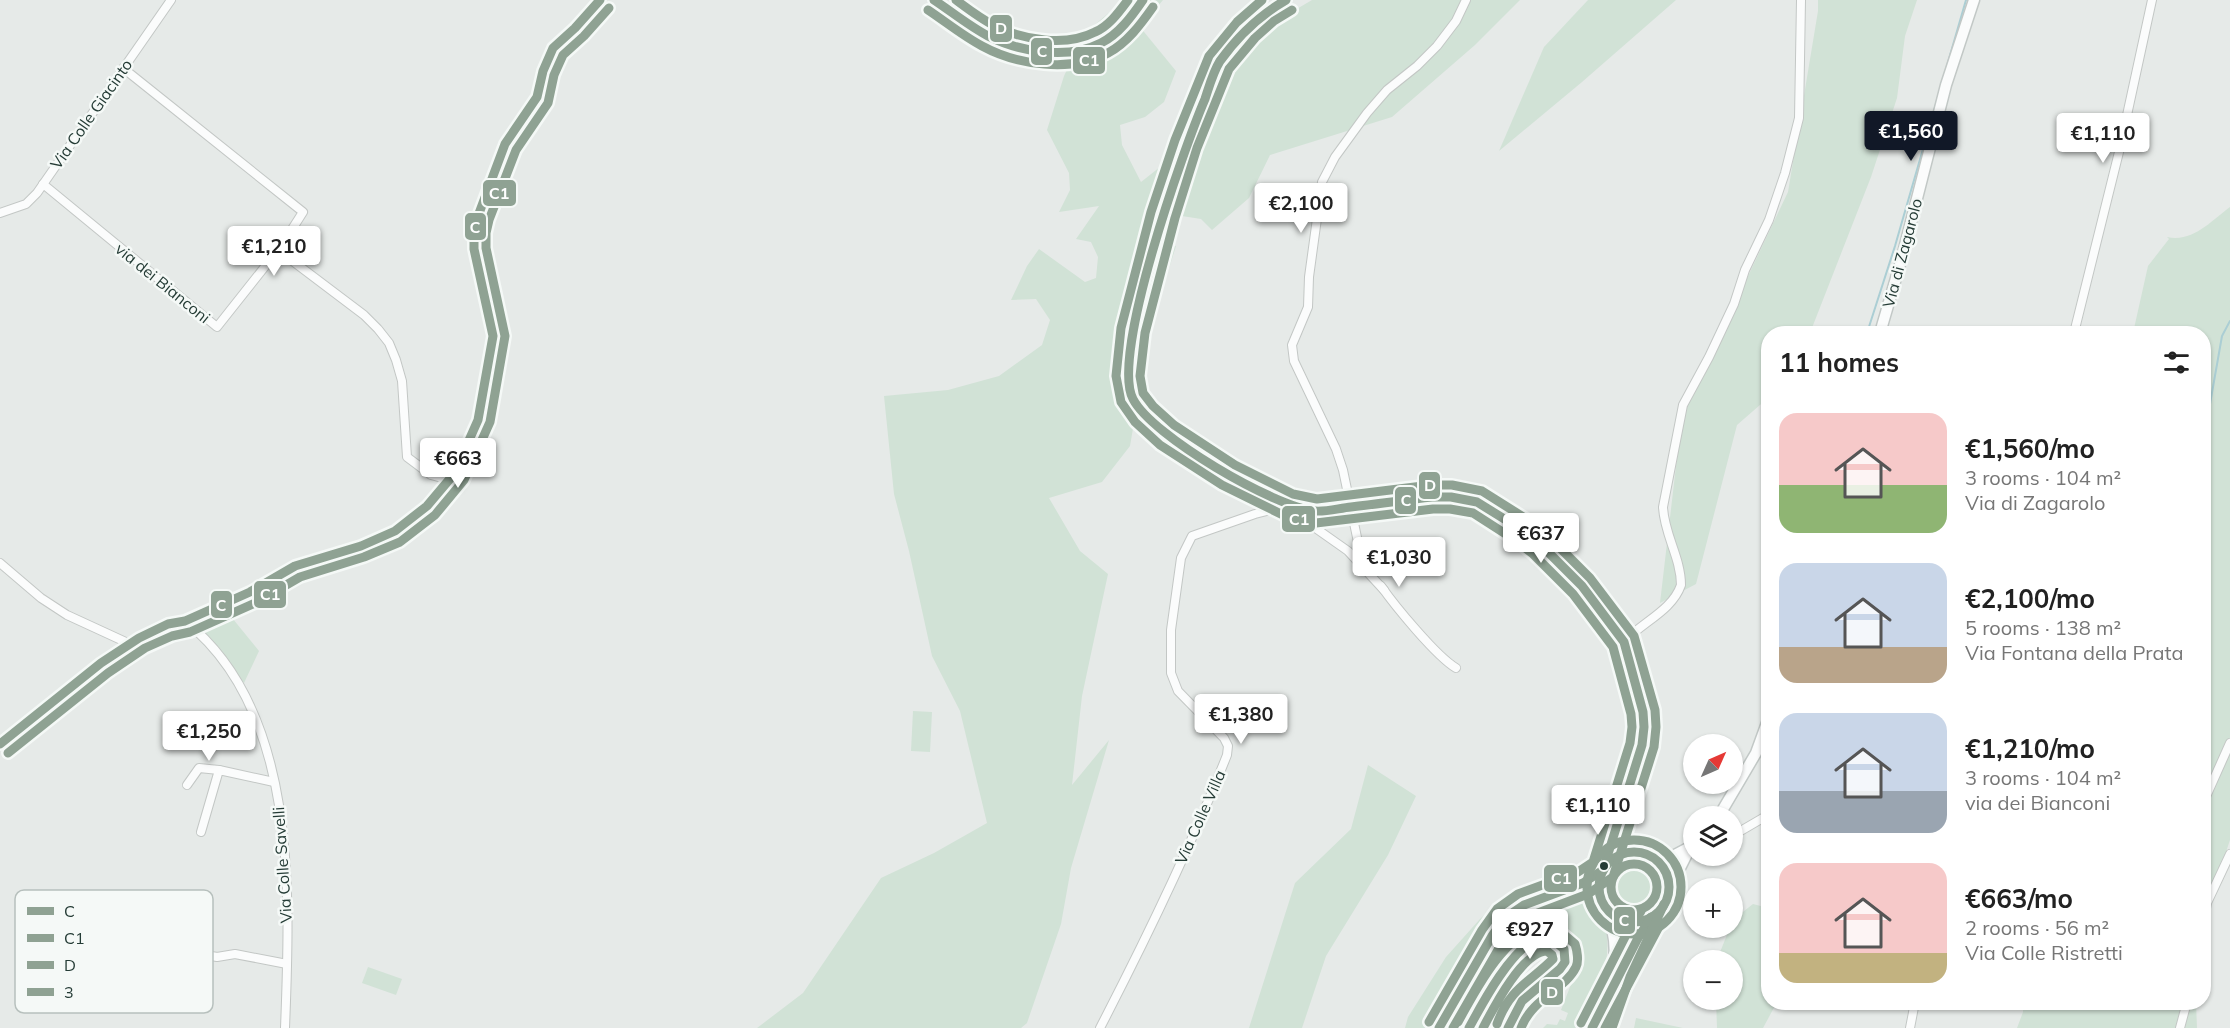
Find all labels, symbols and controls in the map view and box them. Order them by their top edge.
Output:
line badge: D [989,14,1013,43]
text: D [995,18,1007,38]
line badge: C [1030,37,1053,66]
text: C [1037,41,1048,61]
line badge: C1 [1072,46,1106,75]
text: C1 [1079,50,1099,70]
street label: Via Colle Giacinto [46,55,136,173]
pin: €1,560 [1862,111,1960,162]
pin: €1,110 [2054,113,2152,164]
text: €1,560 [1879,118,1943,143]
text: €1,110 [2071,120,2135,145]
line badge: C1 [482,179,517,207]
text: C1 [489,183,509,203]
pin: €2,100 [1252,183,1350,234]
text: €2,100 [1269,190,1333,215]
street label: Via di Zagarolo [1878,196,1926,310]
line badge: C [464,212,487,241]
text: C [470,217,481,237]
pin: €1,210 [225,226,323,277]
text: €1,210 [242,233,306,258]
street label: via dei Bianconi [112,239,214,327]
text: 11 homes [1779,346,1899,379]
icon: filters [2160,346,2193,379]
text: €1,560/mo [1965,432,2095,465]
icon: home [1827,437,1899,509]
pin: €663 [422,438,494,489]
text: €663 [434,445,482,470]
text: 3 rooms · 104 m² [1965,465,2121,490]
line badge: D [1418,471,1441,500]
text: D [1424,475,1436,495]
line badge: C [1394,486,1417,515]
text: C [1401,490,1412,510]
text: Via di Zagarolo [1965,490,2105,515]
line badge: C1 [1281,505,1316,533]
text: C1 [1289,509,1309,529]
pin: €637 [1505,513,1577,564]
text: €637 [1517,520,1565,545]
pin: €1,030 [1350,537,1448,588]
text: €1,030 [1367,544,1431,569]
line badge: C1 [253,580,287,609]
text: €2,100/mo [1965,582,2095,615]
text: C1 [260,584,280,604]
icon: home [1827,587,1899,659]
line badge: C [210,590,233,619]
text: C [216,595,227,615]
text: 5 rooms · 138 m² [1965,615,2121,640]
text: Via Fontana della Prata [1965,640,2183,665]
pin: €1,380 [1192,694,1290,745]
text: €1,380 [1209,701,1273,726]
pin: €1,250 [160,711,258,762]
text: €1,250 [177,718,241,743]
text: €1,210/mo [1965,732,2095,765]
north arrow [1683,734,1743,794]
map controls [1683,734,1743,1010]
icon: home [1827,737,1899,809]
text: 3 rooms · 104 m² [1965,765,2121,790]
street label: Via Colle Villa [1170,767,1230,867]
pin: €1,110 [1549,785,1647,836]
text: via dei Bianconi [1965,790,2110,815]
text: €1,110 [1566,792,1630,817]
street label: Via Colle Savelli [268,806,296,924]
button: layers [1683,806,1743,866]
unlabelled marker [1598,860,1610,872]
line badge: C1 [1543,864,1578,893]
text: C1 [1551,868,1571,888]
button: + [1683,878,1743,938]
text: €663/mo [1965,882,2073,915]
icon: home [1827,887,1899,959]
legend [15,890,213,1013]
text: C [64,901,75,921]
line badge: C [1613,906,1636,935]
pin: €927 [1494,909,1566,960]
text: C [1619,910,1630,930]
text: 2 rooms · 56 m² [1965,915,2109,940]
text: €927 [1506,916,1554,941]
text: C1 [64,928,85,948]
text: Via Colle Ristretti [1965,940,2123,965]
button: − [1683,950,1743,1010]
text: D [64,955,76,975]
line badge: D [1540,978,1564,1006]
text: 3 [64,982,74,1002]
text: D [1546,982,1558,1002]

